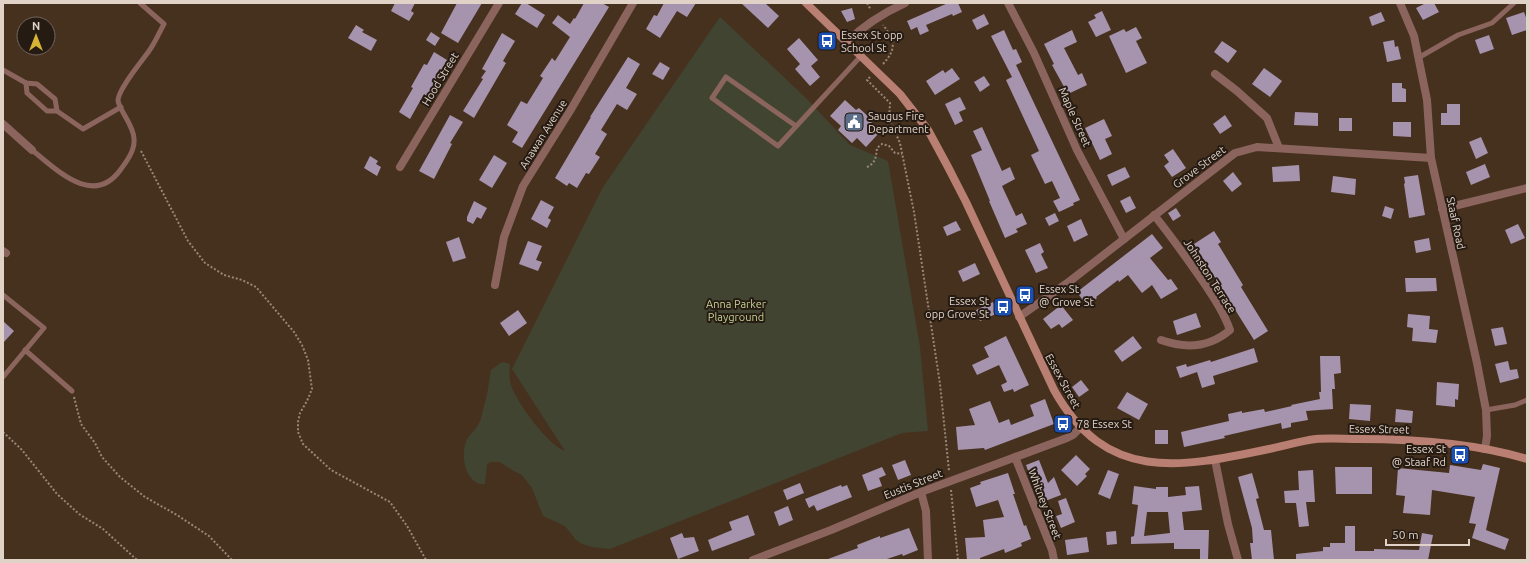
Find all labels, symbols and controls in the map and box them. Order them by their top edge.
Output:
north arrow [16,16,56,56]
text: N [32,20,40,32]
place label: Essex St opp School St [841,29,903,54]
bus stop icon: Essex St opp School St [816,30,838,52]
street label: Hood Street [419,50,461,108]
street label: Maple Street [1057,85,1094,149]
street label: Anawan Avenue [517,97,569,171]
place label: Saugus Fire Department [868,110,929,135]
public building icon: Saugus Fire Department [843,111,865,133]
street label: Grove Street [1170,143,1228,191]
street label: Staaf Road [1445,196,1467,250]
street label: Johnston Terrace [1182,237,1238,315]
place label: Essex St @ Grove St [1039,283,1094,308]
bus stop icon: Essex St @ Grove St [1014,284,1036,306]
place label: Essex St opp Grove St [925,295,990,320]
bus stop icon: Essex St opp Grove St [992,296,1014,318]
park label: Anna Parker Playground [706,298,767,323]
street label: Essex Street [1043,352,1083,411]
bus stop icon: 78 Essex St [1052,413,1074,435]
place label: 78 Essex St [1077,418,1133,430]
street label: Essex Street [1349,422,1410,436]
place label: Essex St @ Staaf Rd [1392,443,1447,468]
bus stop icon: Essex St @ Staaf Rd [1449,444,1471,466]
street label: Eustis Street [882,467,945,501]
street label: Whitney Street [1026,467,1064,541]
scale bar [1386,521,1469,547]
text: 50 m [1392,528,1419,541]

